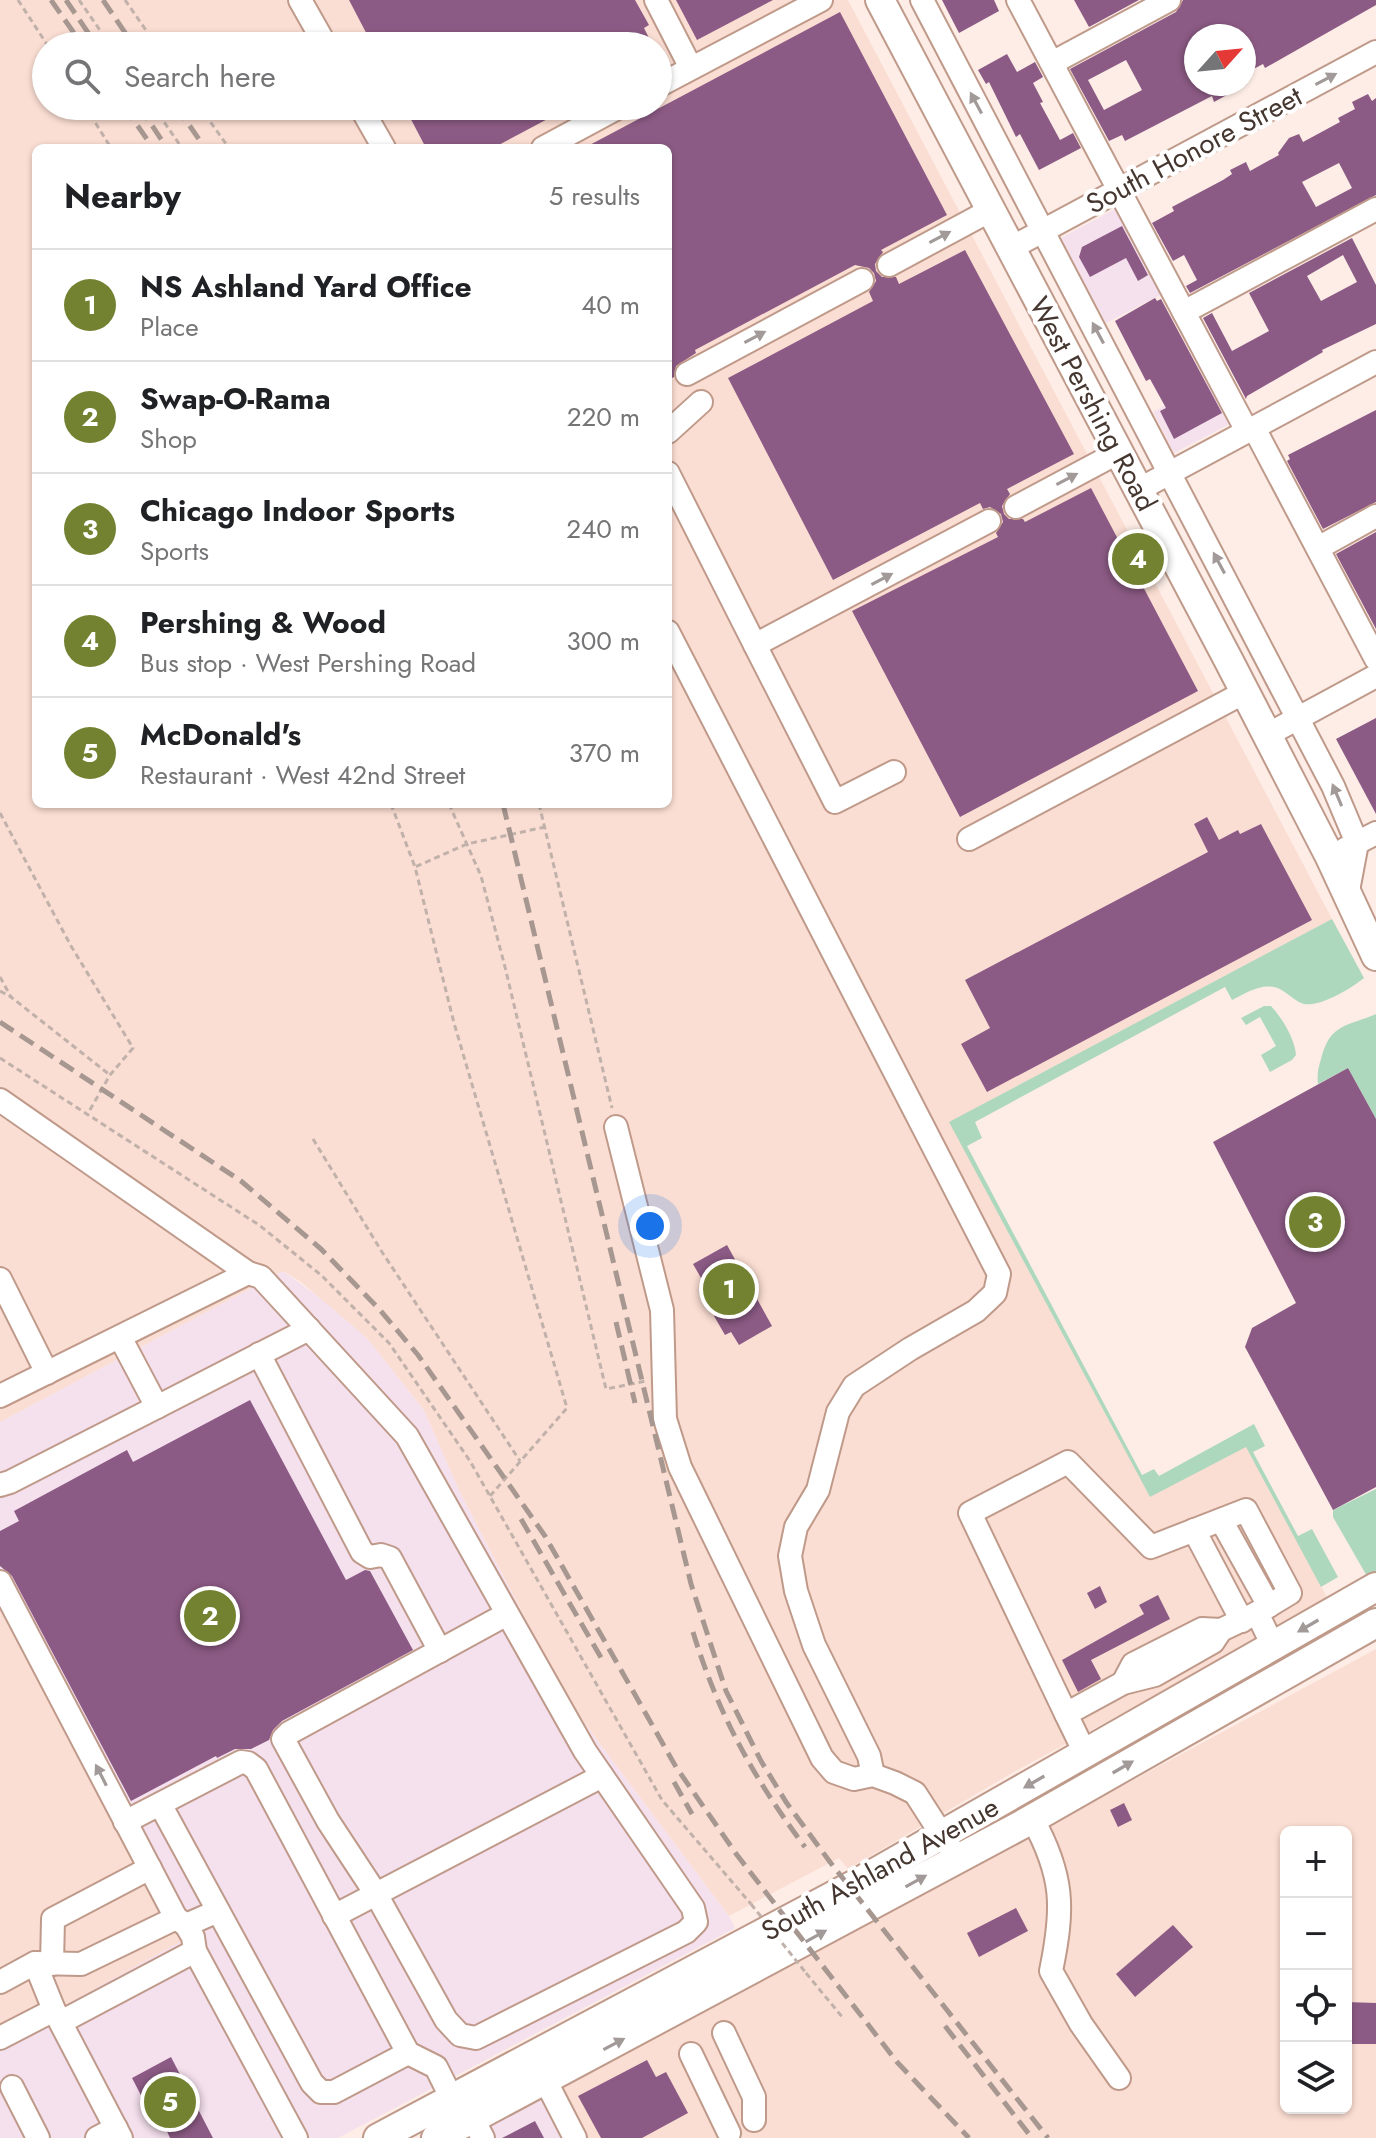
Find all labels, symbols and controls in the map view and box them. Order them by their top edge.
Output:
north arrow [1184,24,1256,96]
search box [32,32,672,120]
icon: search [60,54,104,98]
text: Search here [124,55,276,98]
one-way arrow [1315,72,1338,86]
street label: South Honore Street [1079,76,1309,224]
one-way arrow [970,92,983,115]
text: Nearby [64,172,181,221]
text: 5 results [549,177,640,215]
one-way arrow [929,231,951,245]
text: NS Ashland Yard Office [140,265,472,308]
text: 1 [83,286,97,324]
text: 40 m [581,286,640,324]
street label: West Pershing Road [1019,289,1167,519]
text: Place [140,308,199,346]
one-way arrow [1091,322,1104,345]
one-way arrow [744,331,767,344]
text: Swap-O-Rama [140,377,331,420]
text: 2 [81,398,99,436]
text: 220 m [567,398,640,436]
text: Shop [140,420,197,458]
one-way arrow [1056,473,1079,486]
text: Chicago Indoor Sports [140,489,455,532]
text: 3 [82,510,98,548]
text: 240 m [566,510,640,548]
pin: 4 [1112,529,1164,589]
text: Sports [140,532,209,570]
one-way arrow [1212,552,1225,575]
one-way arrow [870,572,893,585]
text: Pershing & Wood [140,601,386,644]
text: 4 [81,622,99,660]
text: 300 m [567,622,640,660]
text: Bus stop · West Pershing Road [140,644,476,682]
text: McDonald's [140,713,301,756]
text: 5 [82,734,98,772]
text: 370 m [569,734,640,772]
text: Restaurant · West 42nd Street [140,756,465,794]
one-way arrow [1330,783,1343,807]
pin: 3 [1289,1192,1341,1252]
your location [630,1206,670,1246]
pin: 1 [703,1259,755,1319]
pin: 2 [184,1586,236,1646]
one-way arrow [1297,1619,1319,1633]
one-way arrow [1112,1760,1135,1773]
one-way arrow [94,1764,108,1786]
one-way arrow [1022,1775,1045,1789]
street label: South Ashland Avenue [754,1787,1006,1951]
map controls [1280,1826,1352,2114]
button: + [1280,1826,1352,1898]
one-way arrow [905,1875,928,1888]
button: − [1280,1898,1352,1970]
one-way arrow [805,1929,827,1943]
button: locate [1280,1970,1352,2042]
one-way arrow [603,2037,625,2051]
button: layers [1280,2042,1352,2114]
pin: 5 [144,2072,196,2132]

